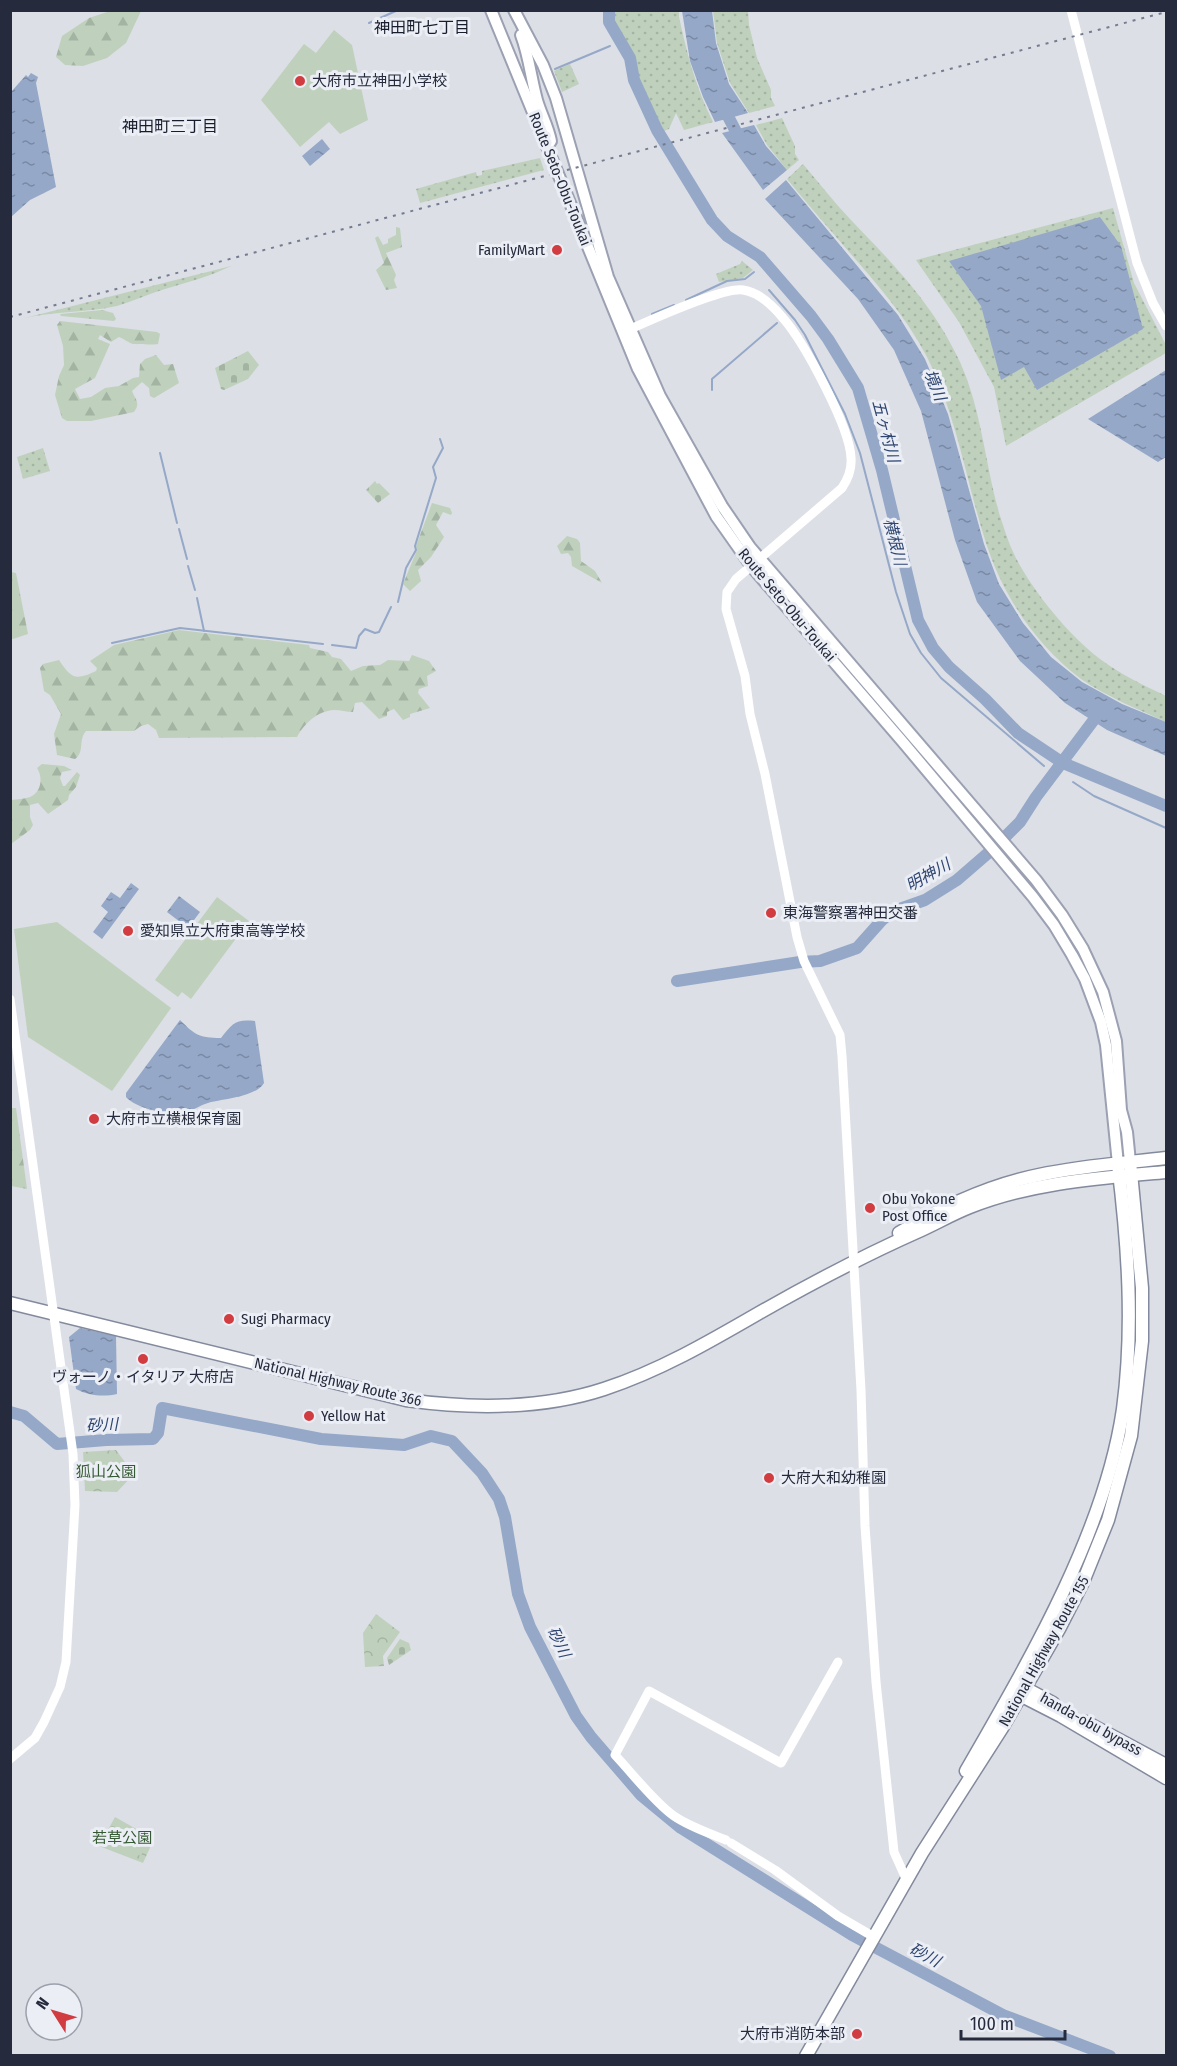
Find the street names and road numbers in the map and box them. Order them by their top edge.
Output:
street label: Route Seto-Obu-Toukai [525,110,595,248]
street label: Route Seto-Obu-Toukai [734,545,840,665]
street label: National Highway Route 366 [252,1354,424,1410]
street label: National Highway Route 155 [995,1573,1093,1729]
street label: handa-obu bypass [1037,1689,1145,1759]

